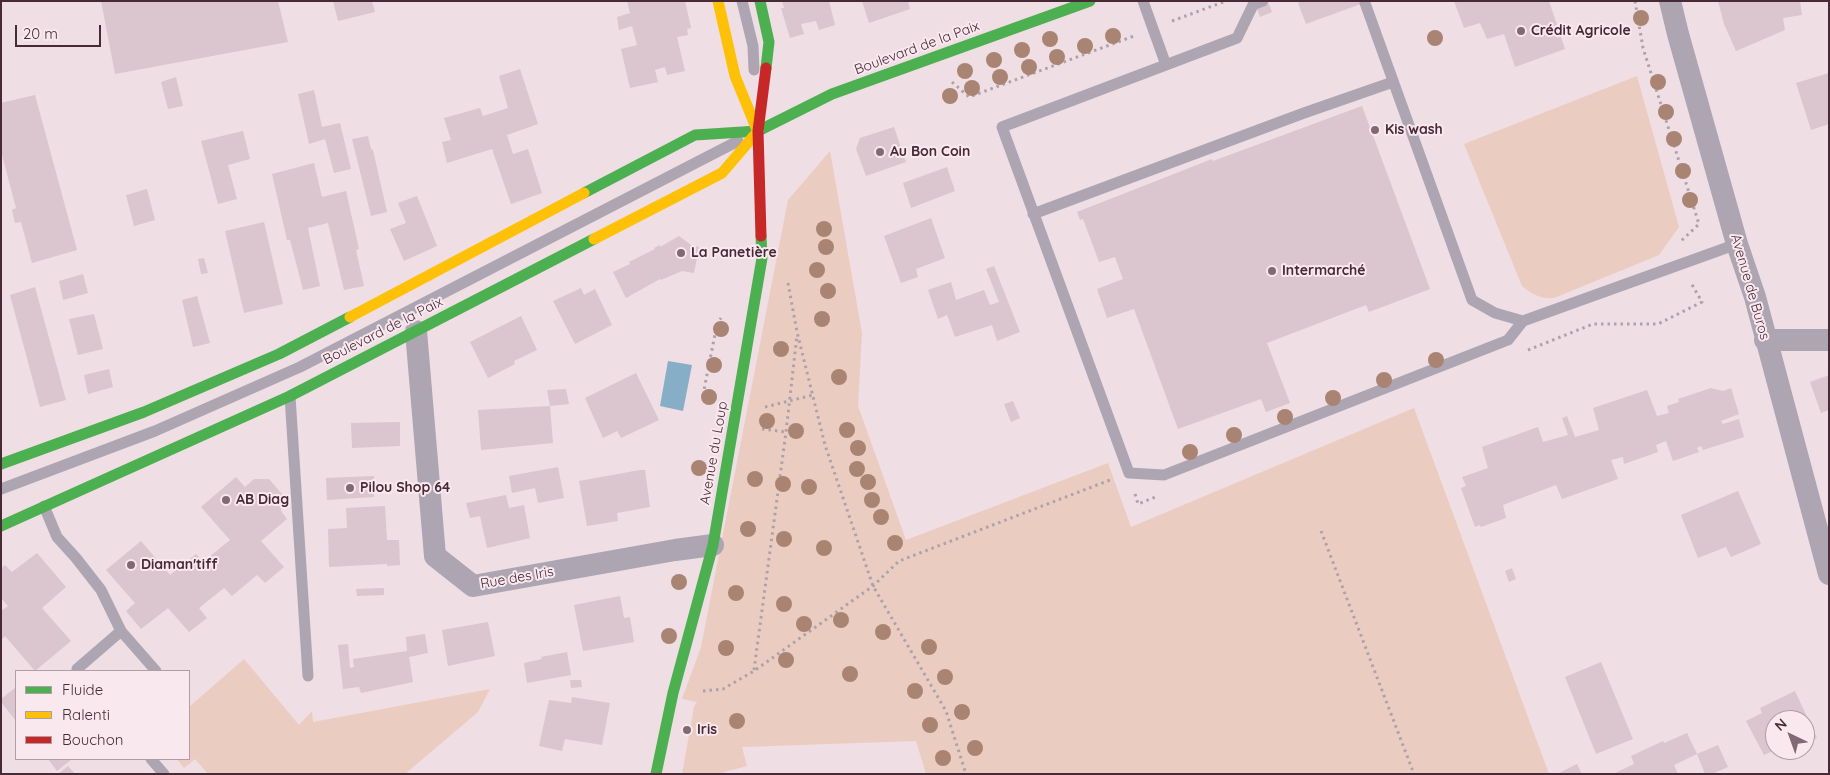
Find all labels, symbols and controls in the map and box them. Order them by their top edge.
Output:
scale bar [18,15,104,47]
street label: Boulevard de la Paix [852,18,982,78]
place label: Crédit Agricole [1531,23,1631,39]
text: 20 m [23,24,58,43]
marker: Crédit Agricole [1515,25,1527,37]
place label: Kis wash [1385,122,1443,138]
marker: Kis wash [1369,124,1381,136]
place label: Au Bon Coin [890,144,970,160]
marker: Au Bon Coin [874,146,886,158]
street label: Avenue de Buros [1727,232,1773,342]
place label: La Panetière [691,245,777,261]
marker: La Panetière [675,247,687,259]
place label: Intermarché [1282,263,1365,279]
marker: Intermarché [1266,265,1278,277]
street label: Boulevard de la Paix [320,294,446,368]
street label: Avenue du Loup [697,400,731,506]
place label: Pilou Shop 64 [360,480,450,496]
marker: Pilou Shop 64 [344,482,356,494]
place label: AB Diag [236,492,289,508]
marker: AB Diag [220,494,232,506]
place label: Diaman'tiff [141,557,217,573]
marker: Diaman'tiff [125,559,137,571]
street label: Rue des Iris [479,563,555,593]
legend [15,670,190,760]
text: Fluide [62,680,103,699]
text: Ralenti [62,705,110,724]
north arrow [1765,710,1815,760]
text: N [1771,714,1790,735]
place label: Iris [697,722,717,738]
marker: Iris [681,724,693,736]
text: Bouchon [62,730,123,749]

